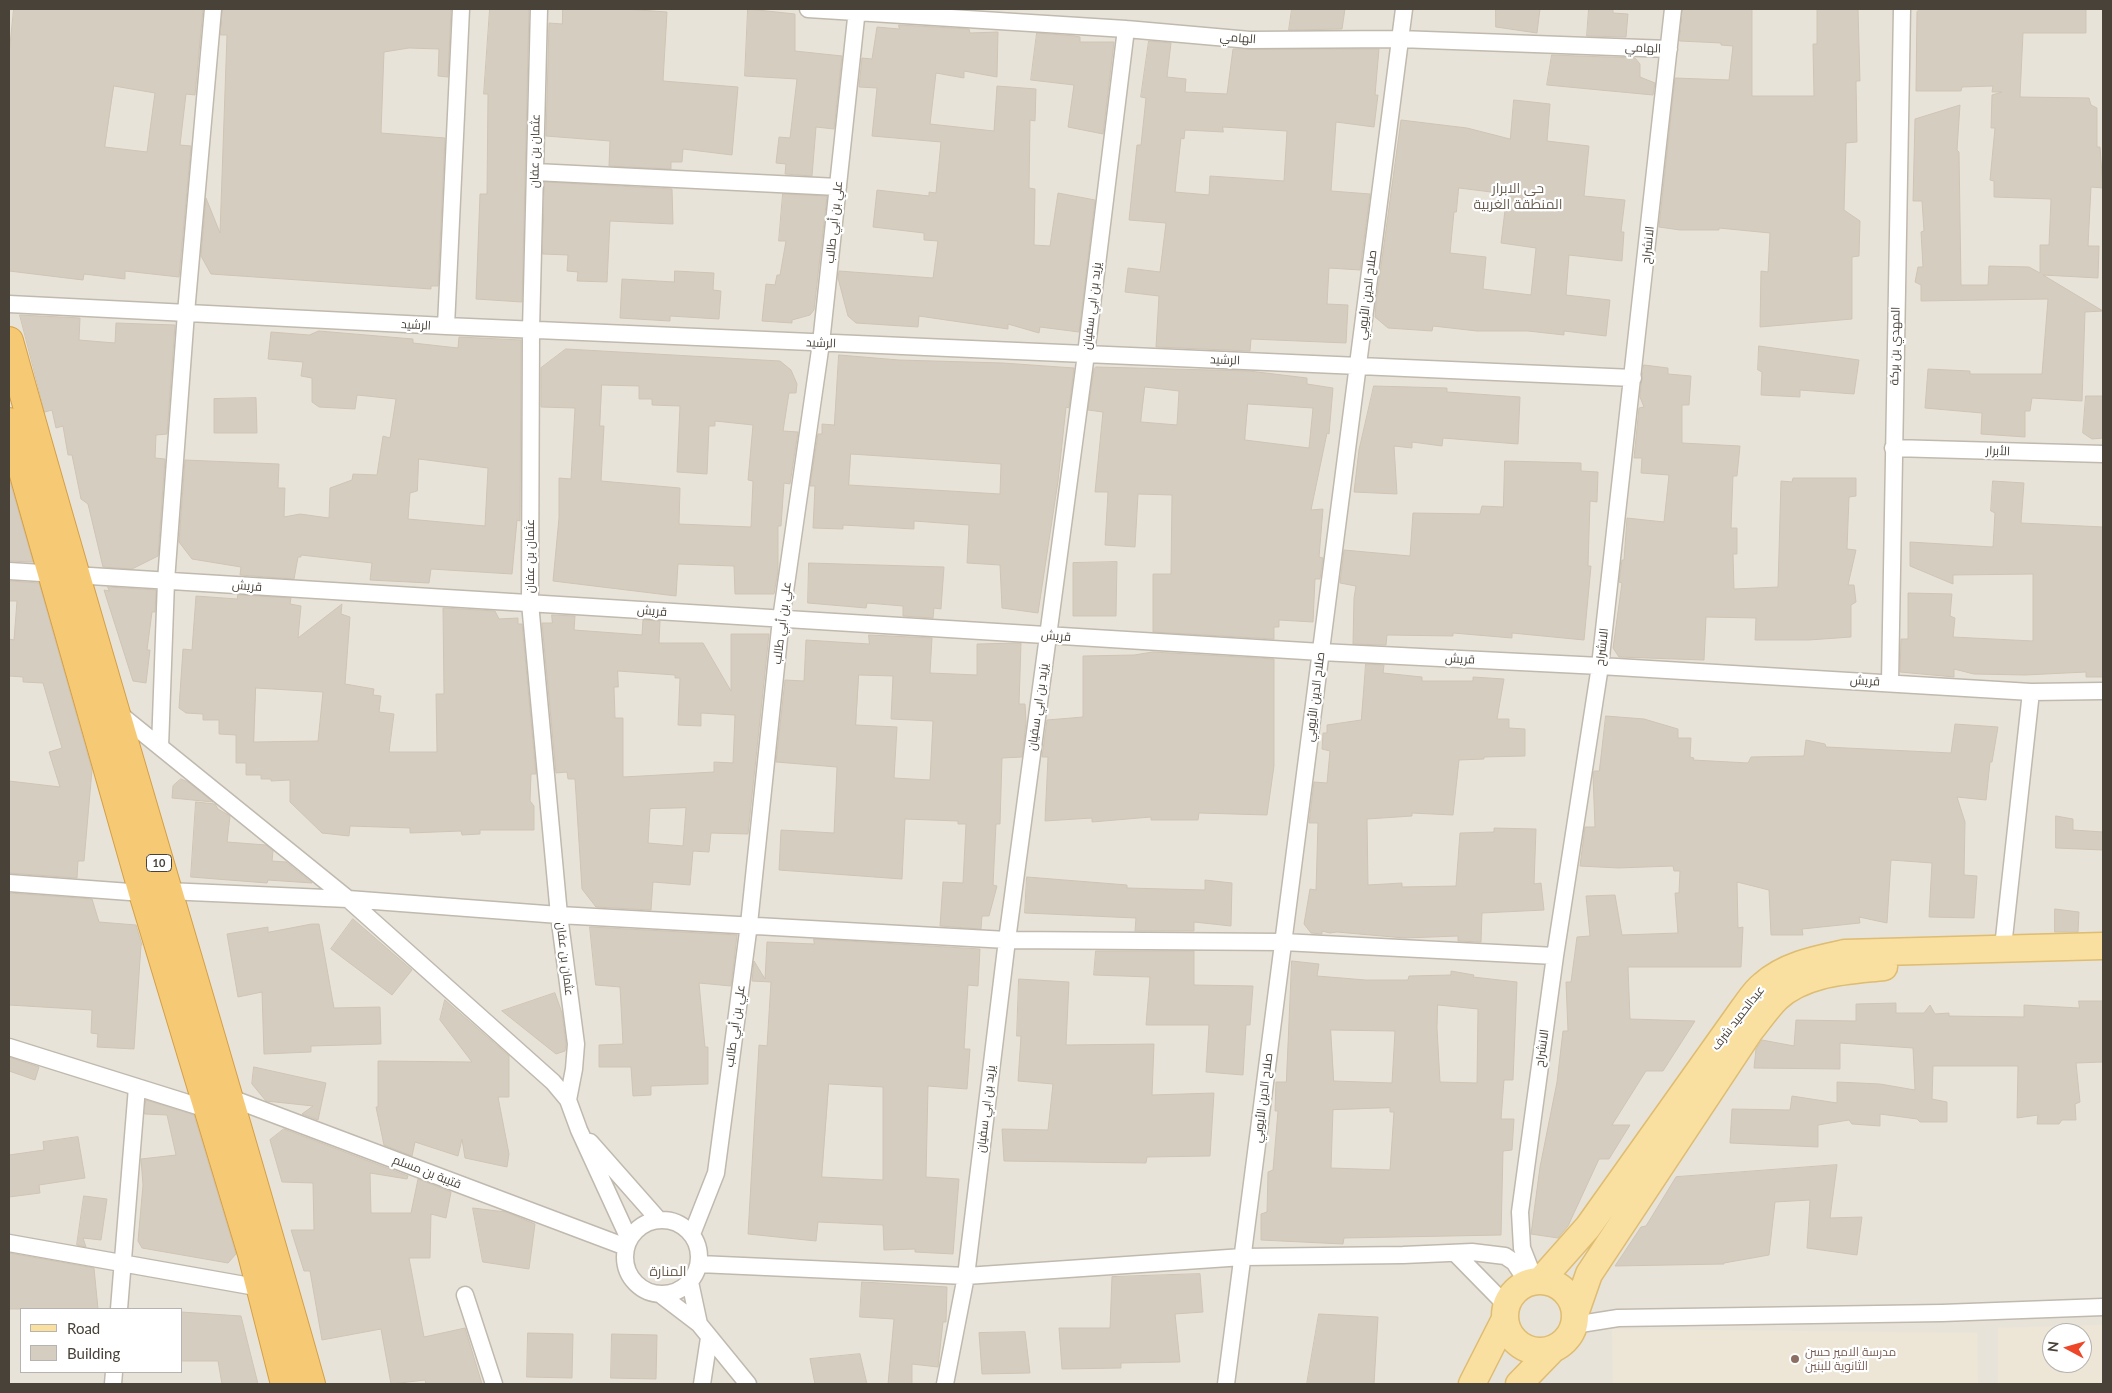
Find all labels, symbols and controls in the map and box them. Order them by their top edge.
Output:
street label: الهامي [1219,30,1257,46]
street label: الهامي [1625,40,1661,56]
street label: عثمان بن عفان [527,114,543,188]
street label: علي بن أبي طالب [822,180,846,264]
district label: حي الابرار المنطقة الغربية [1474,180,1562,212]
street label: الانشراح [1639,225,1657,265]
street label: صلاح الدين الأيوبي [1354,249,1380,341]
street label: يزيد بن ابي سفيان [1079,262,1105,350]
street label: المهدي بن بركة [1887,307,1903,385]
street label: الرشيد [401,317,431,333]
street label: الرشيد [806,335,836,351]
street label: الرشيد [1210,352,1240,368]
street label: الأبرار [1986,443,2010,459]
street label: عثمان بن عفان [523,519,537,593]
street label: قريش [232,578,262,594]
street label: علي بن أبي طالب [770,581,794,665]
street label: قريش [637,603,667,619]
street label: الانشراح [1593,627,1611,667]
street label: قريش [1041,628,1071,644]
street label: صلاح الدين الأيوبي [1302,651,1328,743]
street label: قريش [1445,651,1475,667]
street label: يزيد بن ابي سفيان [1025,662,1051,752]
street label: قريش [1850,673,1880,689]
road number: 10 [146,854,172,871]
street label: عثمان بن عفان [553,921,577,997]
street label: عبدالحميد شرف [1708,983,1768,1053]
street label: علي بن أبي طالب [722,984,748,1068]
street label: الانشراح [1532,1028,1552,1068]
street label: صلاح الدين الأيوبي [1250,1052,1276,1144]
street label: يزيد بن ابي سفيان [973,1065,999,1153]
street label: قتيبة بن مسلم [391,1152,463,1192]
district label: المنارة [649,1263,687,1279]
legend [20,1308,182,1373]
text: Road [67,1319,100,1337]
north arrow [2042,1323,2092,1373]
text: N [2044,1340,2062,1353]
text: Building [67,1344,120,1362]
place label: مدرسة الامير حسن الثانوية للبنين [1805,1345,1896,1373]
marker: مدرسة الامير حسن الثانوية للبنين [1789,1353,1801,1365]

